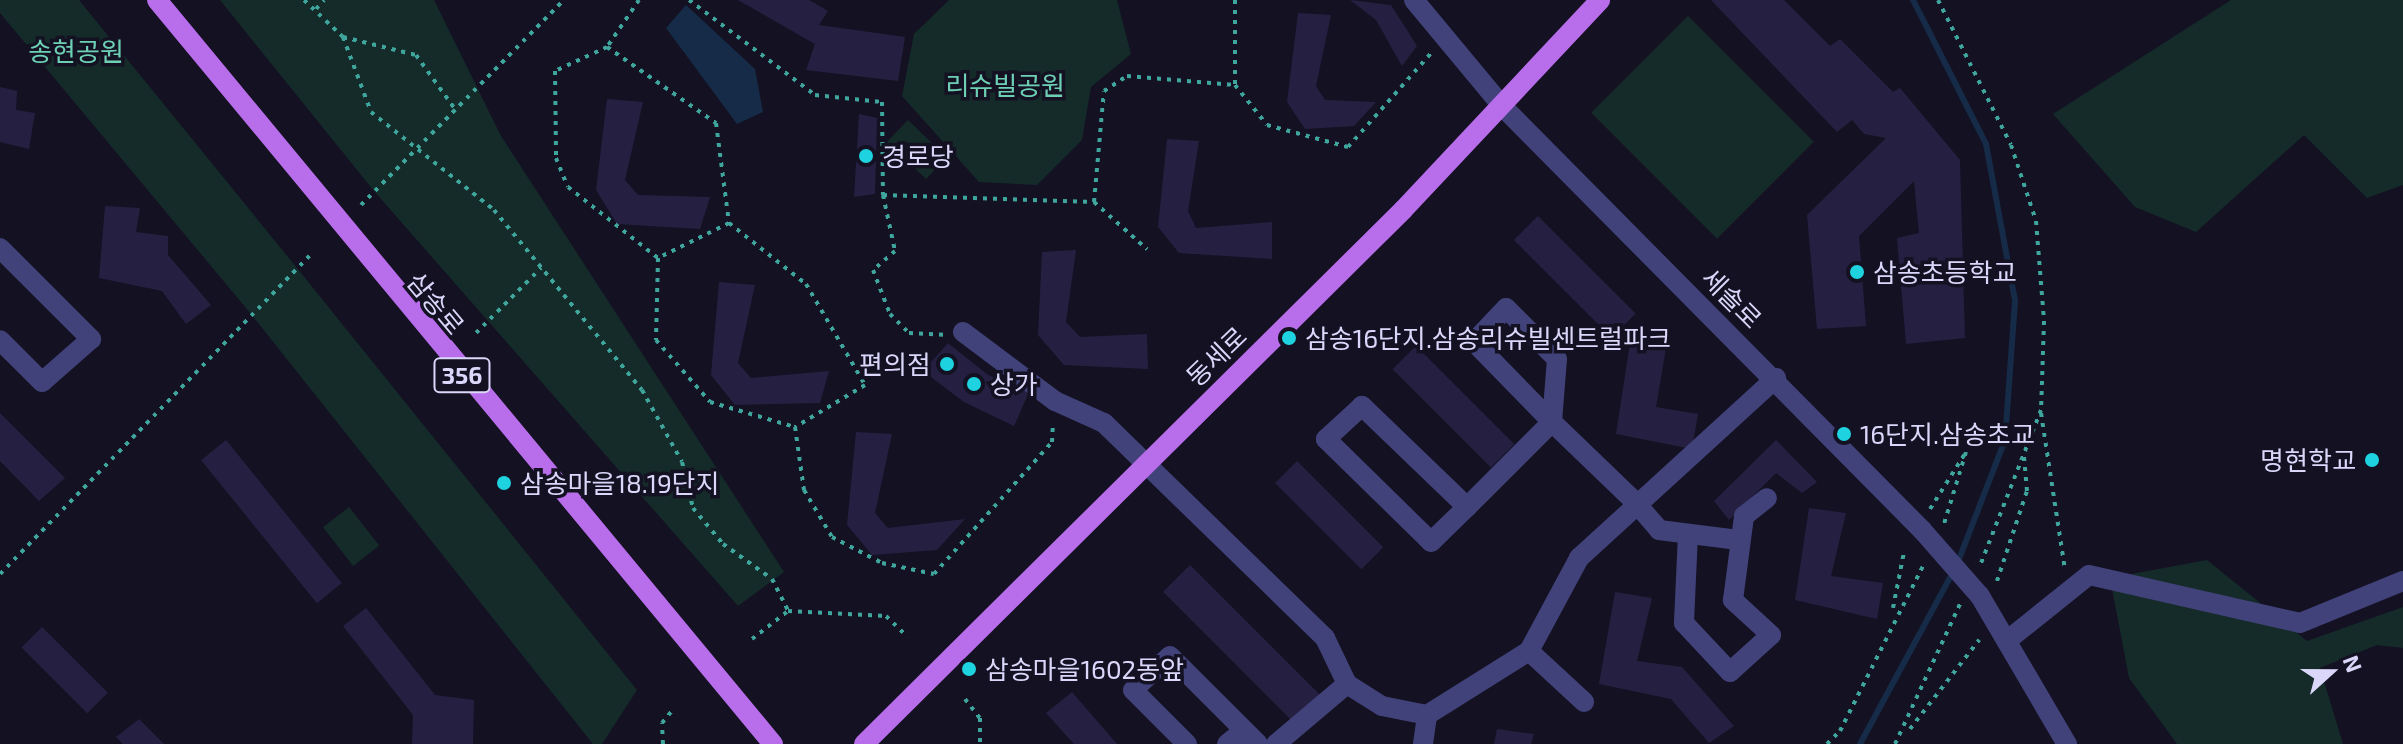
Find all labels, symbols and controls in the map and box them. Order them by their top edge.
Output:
park label: 송현공원 [28,35,124,67]
park label: 리슈빌공원 [945,69,1065,101]
place label: 경로당 [882,140,954,172]
marker: 경로당 [857,147,875,165]
place label: 삼송초등학교 [1873,256,2017,288]
street label: 세솔로 [1696,262,1768,334]
marker: 삼송초등학교 [1848,263,1866,281]
street label: 삼송로 [401,265,471,341]
street label: 동세로 [1179,320,1253,392]
place label: 삼송16단지.삼송리슈빌센트럴파크 [1305,322,1671,354]
marker: 삼송16단지.삼송리슈빌센트럴파크 [1280,329,1298,347]
place label: 편의점 [859,348,931,380]
road number: 356 [432,355,492,395]
marker: 편의점 [938,355,956,373]
place label: 상가 [990,368,1038,400]
marker: 상가 [965,375,983,393]
place label: 16단지.삼송초교 [1860,418,2035,450]
marker: 16단지.삼송초교 [1835,425,1853,443]
place label: 명현학교 [2260,444,2356,476]
marker: 명현학교 [2363,451,2381,469]
place label: 삼송마을18.19단지 [520,467,720,499]
marker: 삼송마을18.19단지 [495,474,513,492]
north arrow [2291,632,2371,712]
text: N [2338,651,2368,675]
place label: 삼송마을1602동앞 [985,653,1184,685]
marker: 삼송마을1602동앞 [960,660,978,678]

